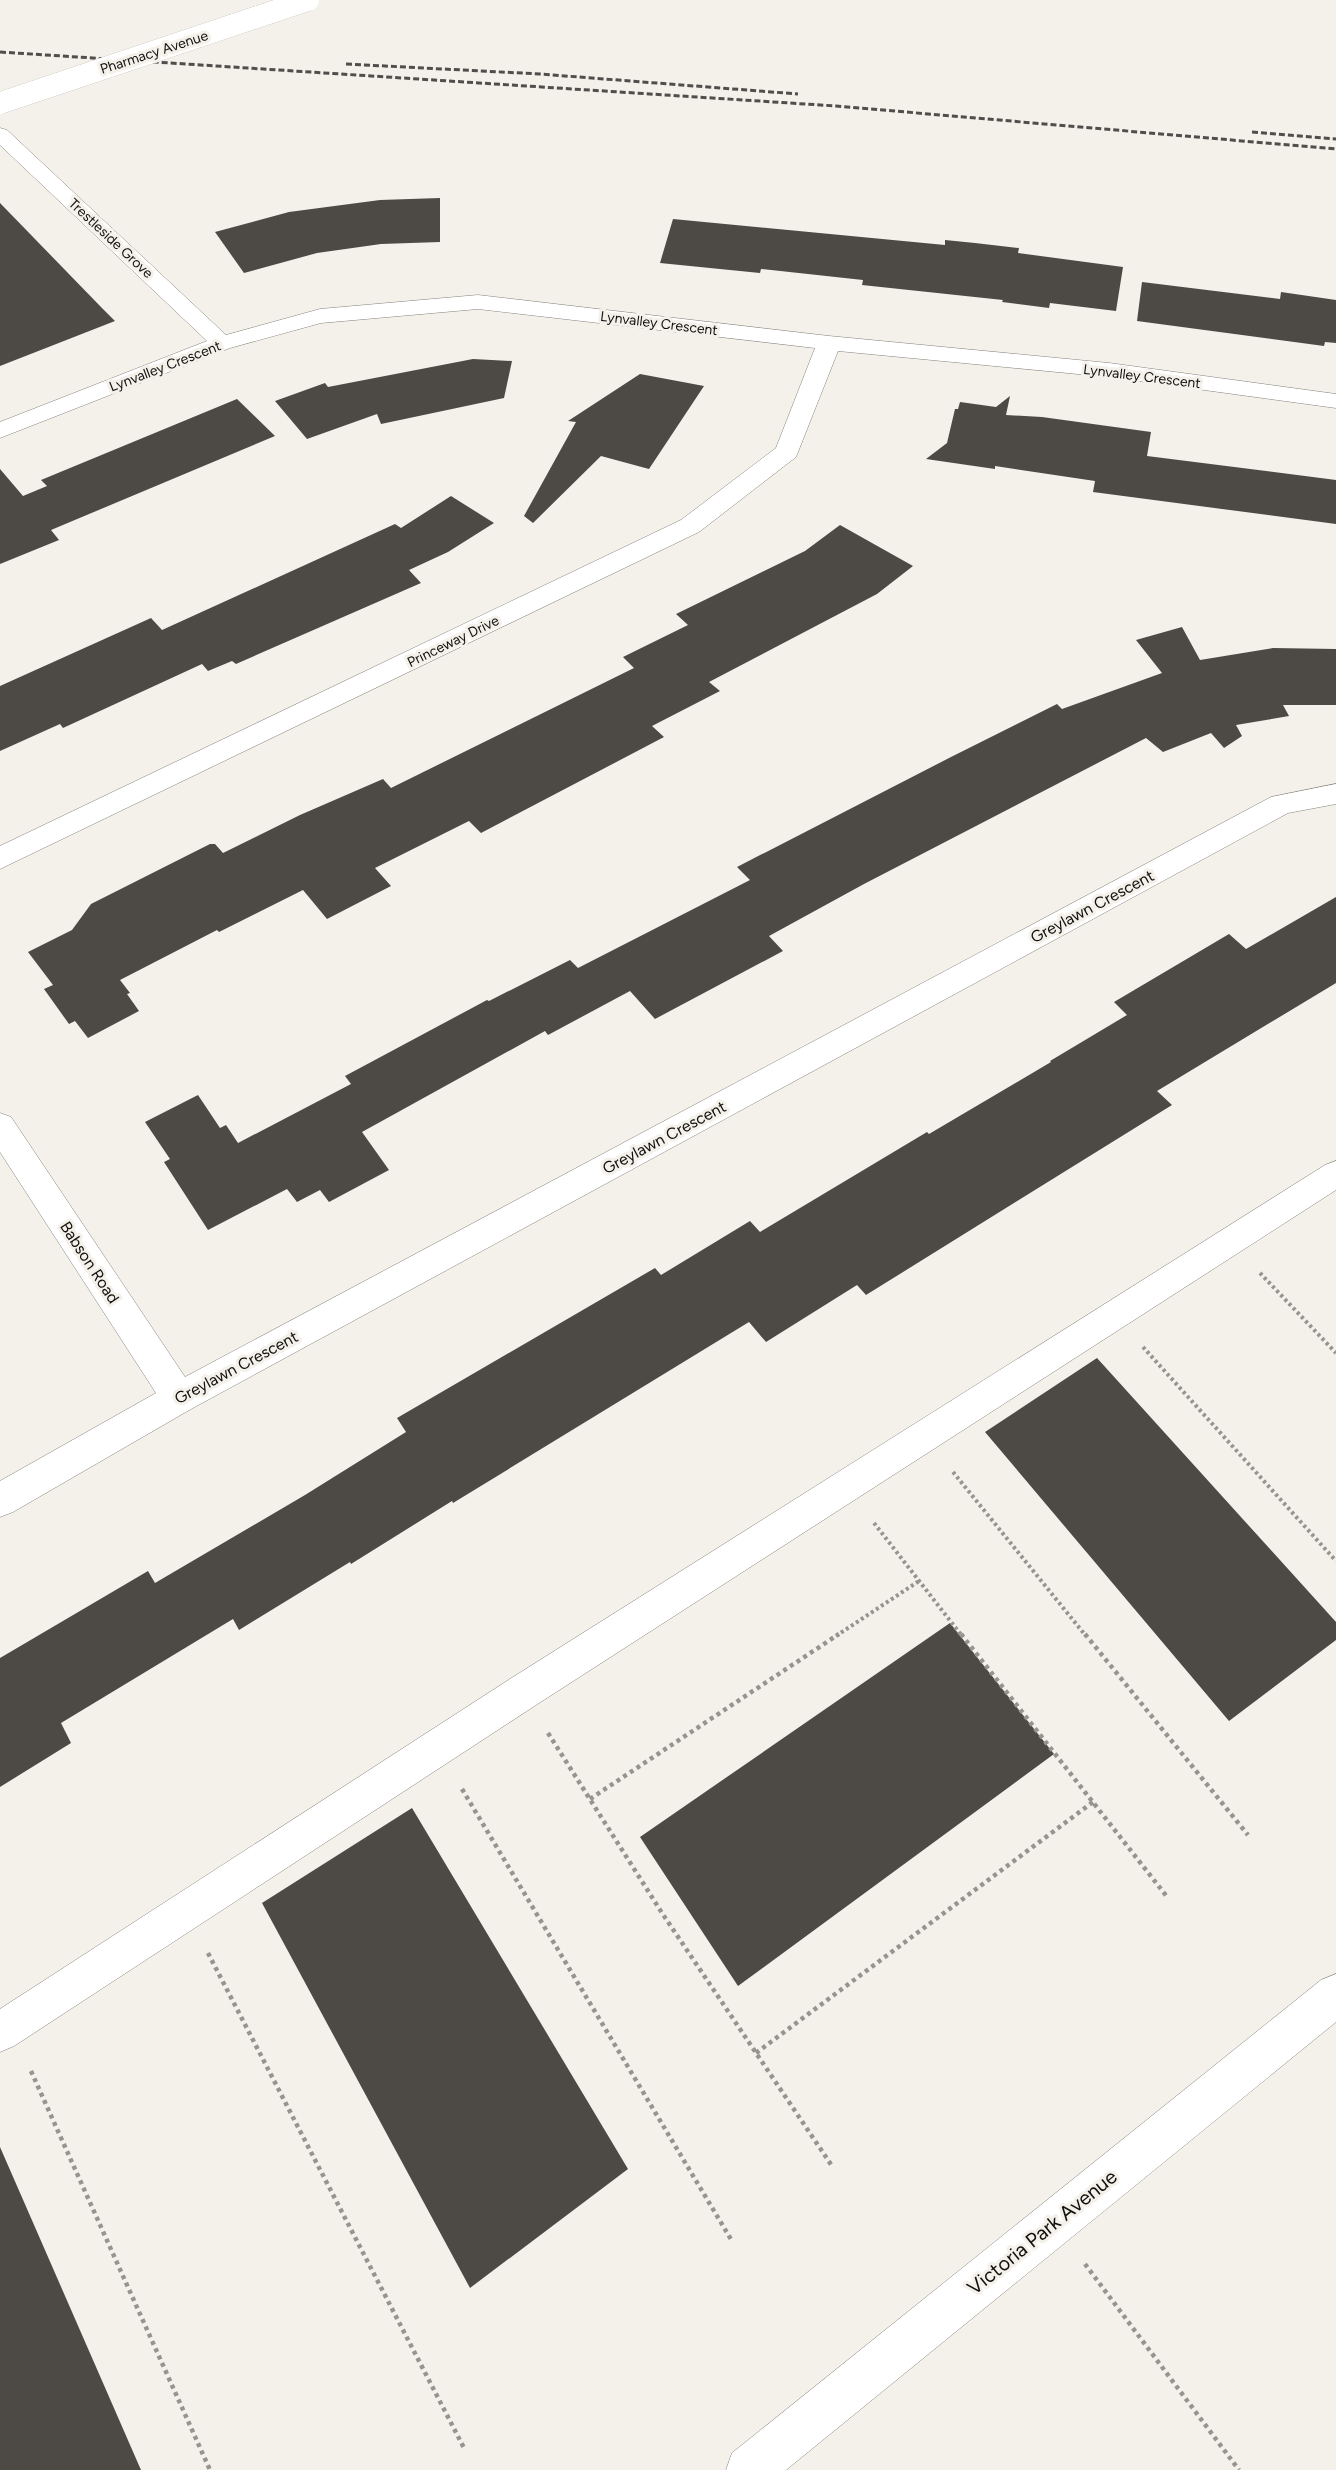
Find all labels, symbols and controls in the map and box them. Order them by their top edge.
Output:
street label: Pharmacy Avenue [98,27,211,78]
street label: Trestleside Grove [65,195,157,282]
street label: Lynvalley Crescent [599,308,719,339]
street label: Lynvalley Crescent [107,337,223,396]
street label: Lynvalley Crescent [1082,361,1202,392]
street label: Princeway Drive [405,612,502,671]
street label: Greylawn Crescent [1027,866,1157,947]
street label: Greylawn Crescent [599,1097,729,1178]
street label: Babson Road [56,1218,123,1307]
street label: Greylawn Crescent [171,1327,301,1408]
street label: Victoria Park Avenue [962,2164,1122,2300]

